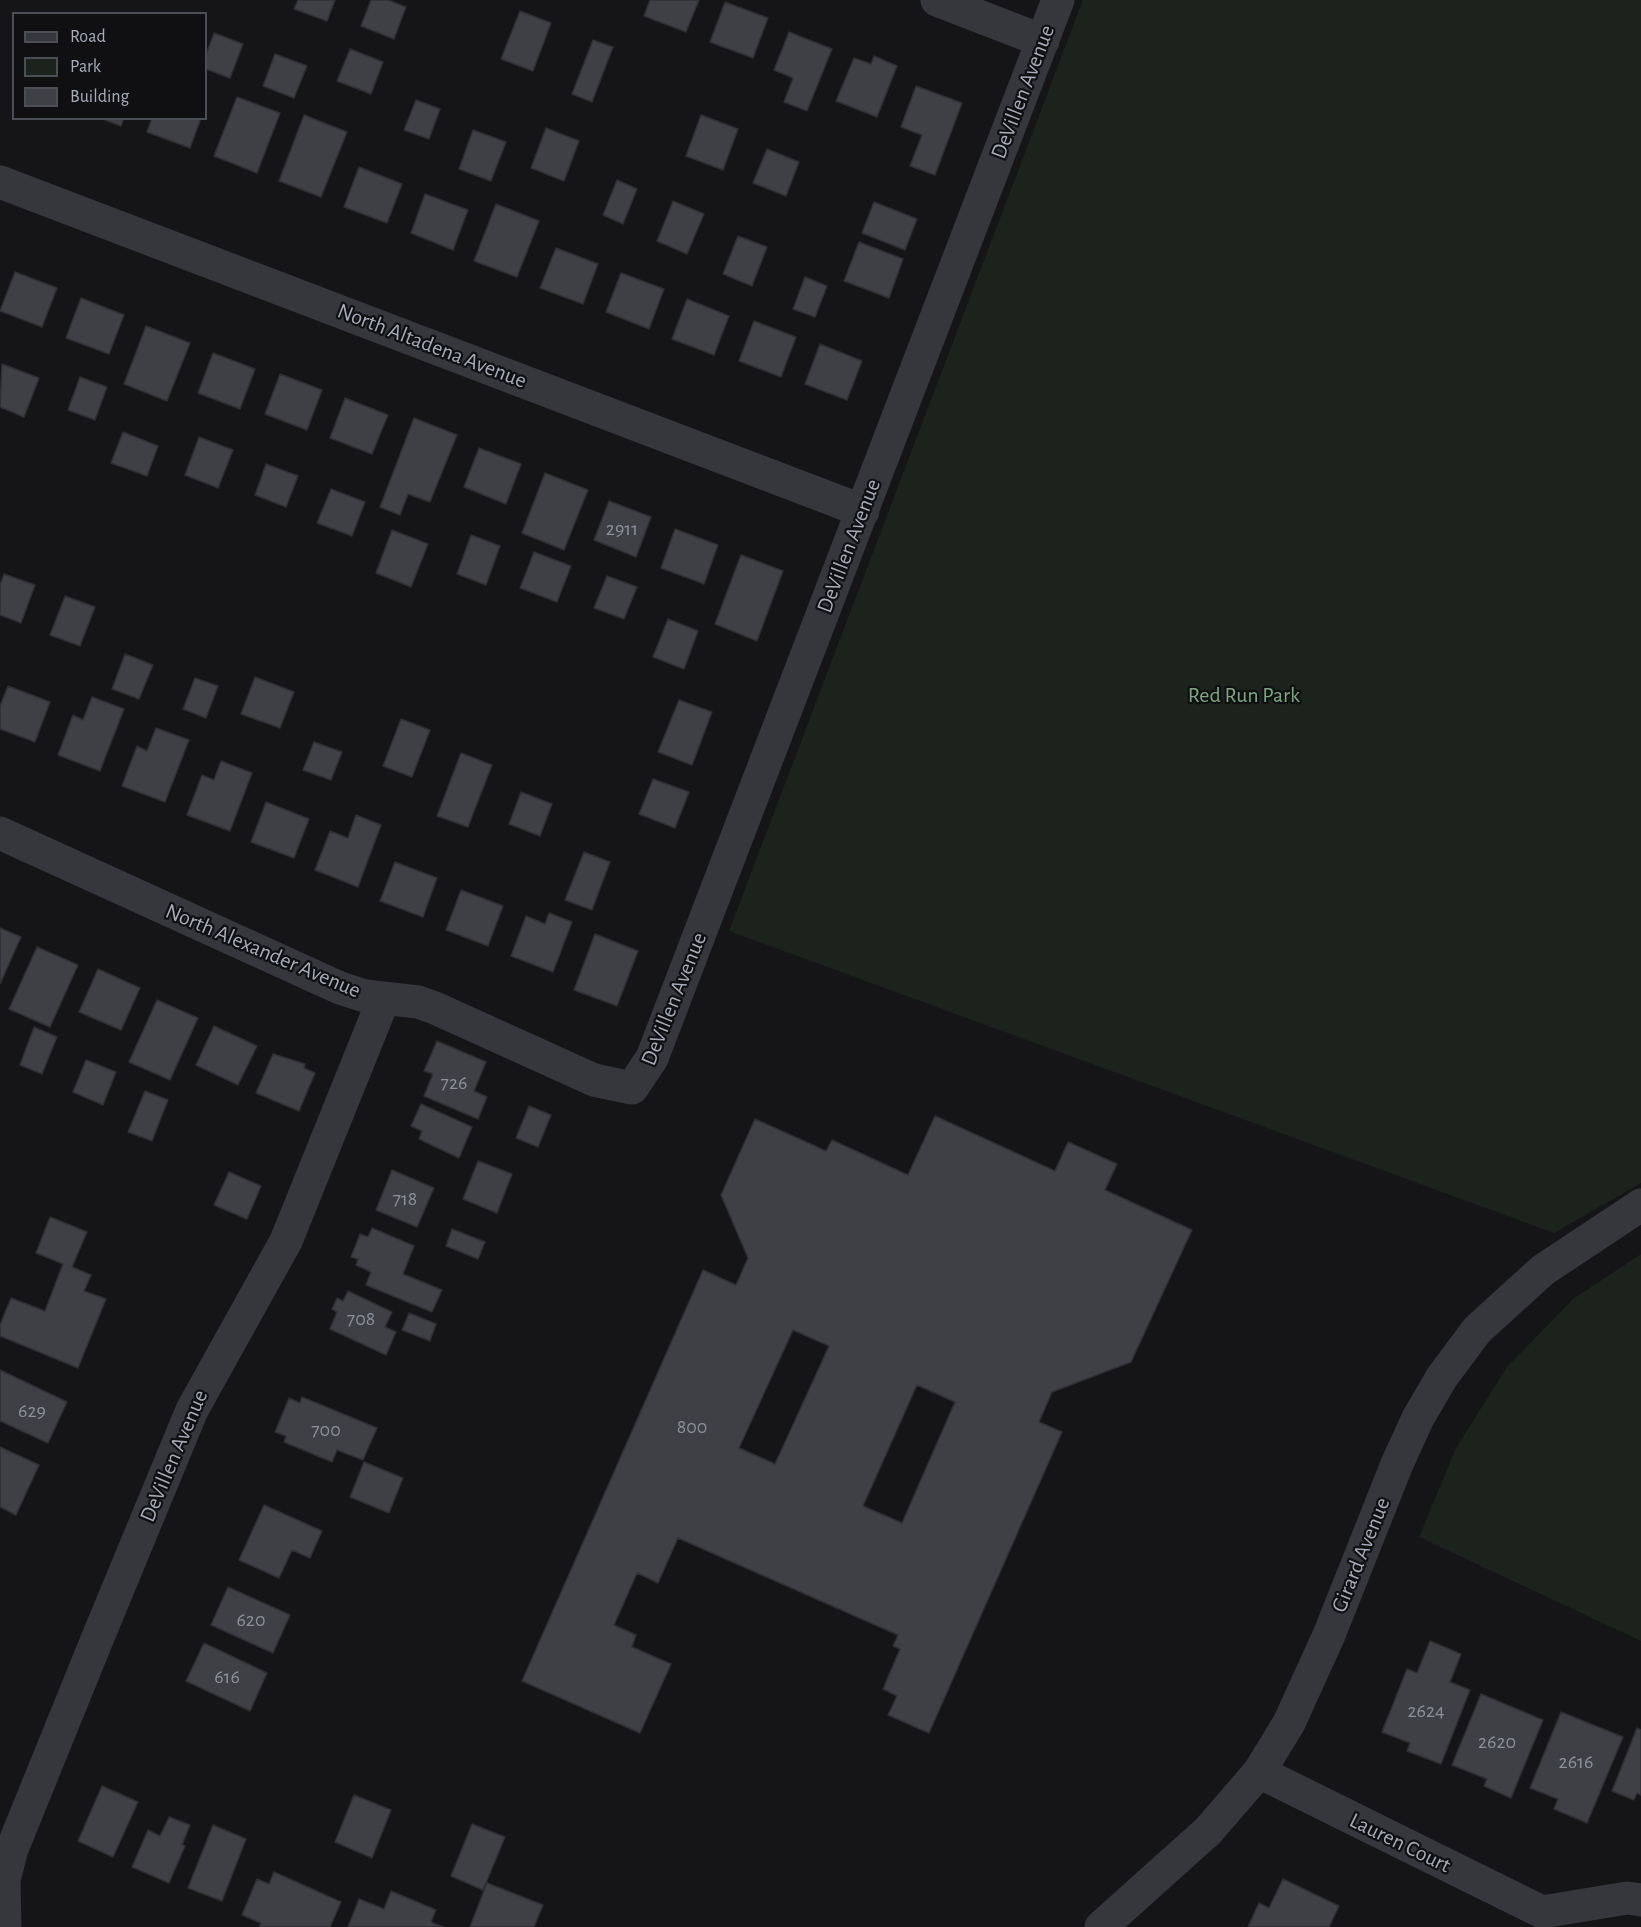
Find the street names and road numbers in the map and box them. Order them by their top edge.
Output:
street label: DeVillen Avenue [985,21,1061,163]
street label: North Altadena Avenue [334,298,530,394]
street label: DeVillen Avenue [811,475,887,617]
street label: North Alexander Avenue [161,898,365,1004]
street label: DeVillen Avenue [635,929,713,1069]
street label: DeVillen Avenue [134,1386,214,1526]
street label: Girard Avenue [1326,1494,1396,1616]
street label: Lauren Court [1345,1807,1455,1879]

